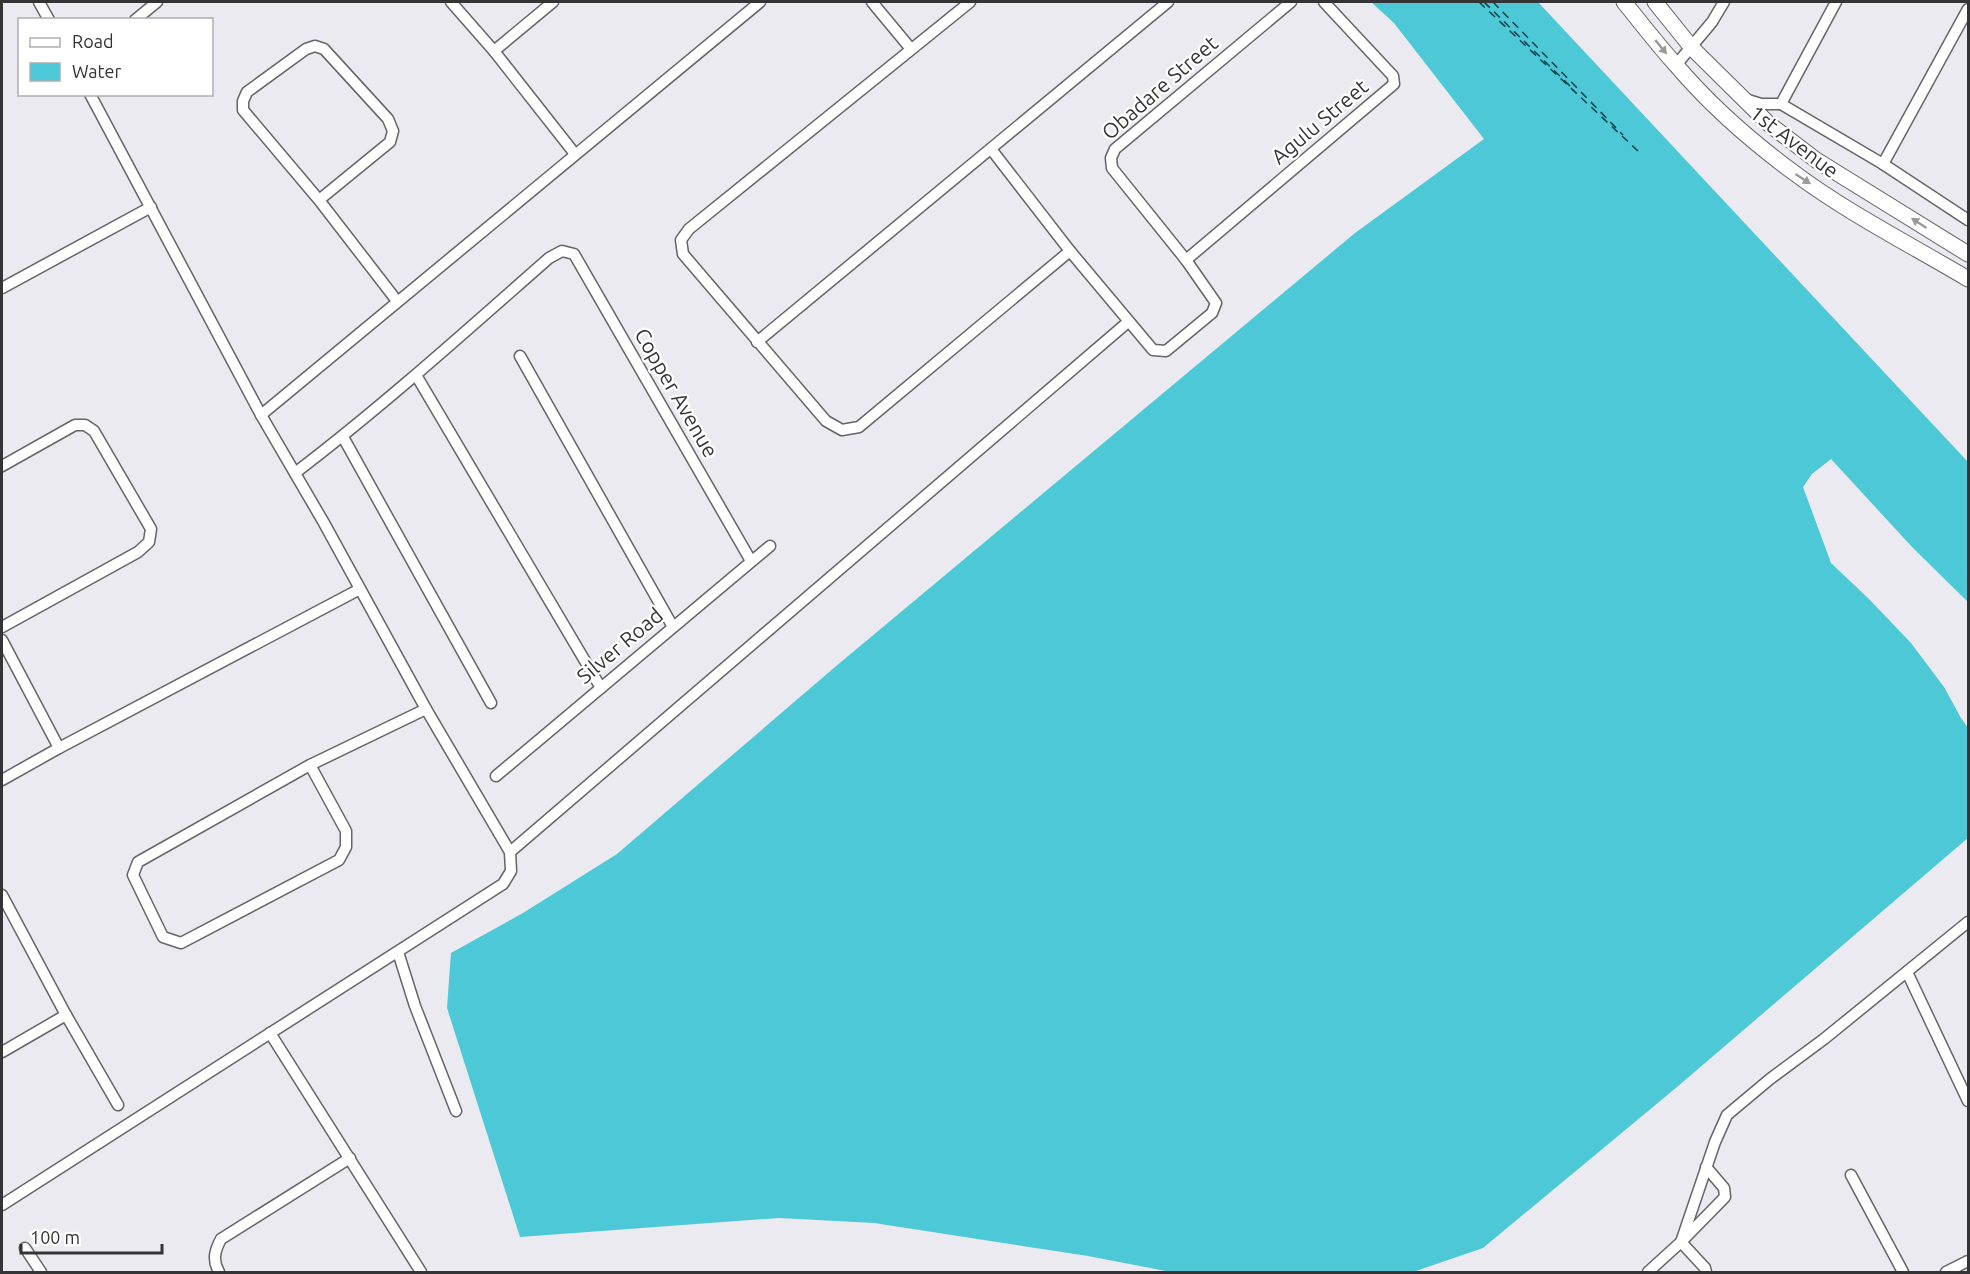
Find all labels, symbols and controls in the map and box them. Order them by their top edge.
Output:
legend [18,18,213,96]
street label: Obadare Street [1097,30,1222,144]
text: Road [72,31,114,51]
one-way arrow [1654,39,1667,55]
text: Water [72,61,122,81]
street label: Agulu Street [1266,74,1373,169]
street label: 1st Avenue [1746,100,1844,182]
one-way arrow [1795,173,1811,185]
one-way arrow [1911,217,1927,229]
street label: Copper Avenue [630,324,723,461]
street label: Silver Road [572,602,667,688]
scale bar [21,1217,162,1255]
text: 100 m [30,1227,80,1247]

